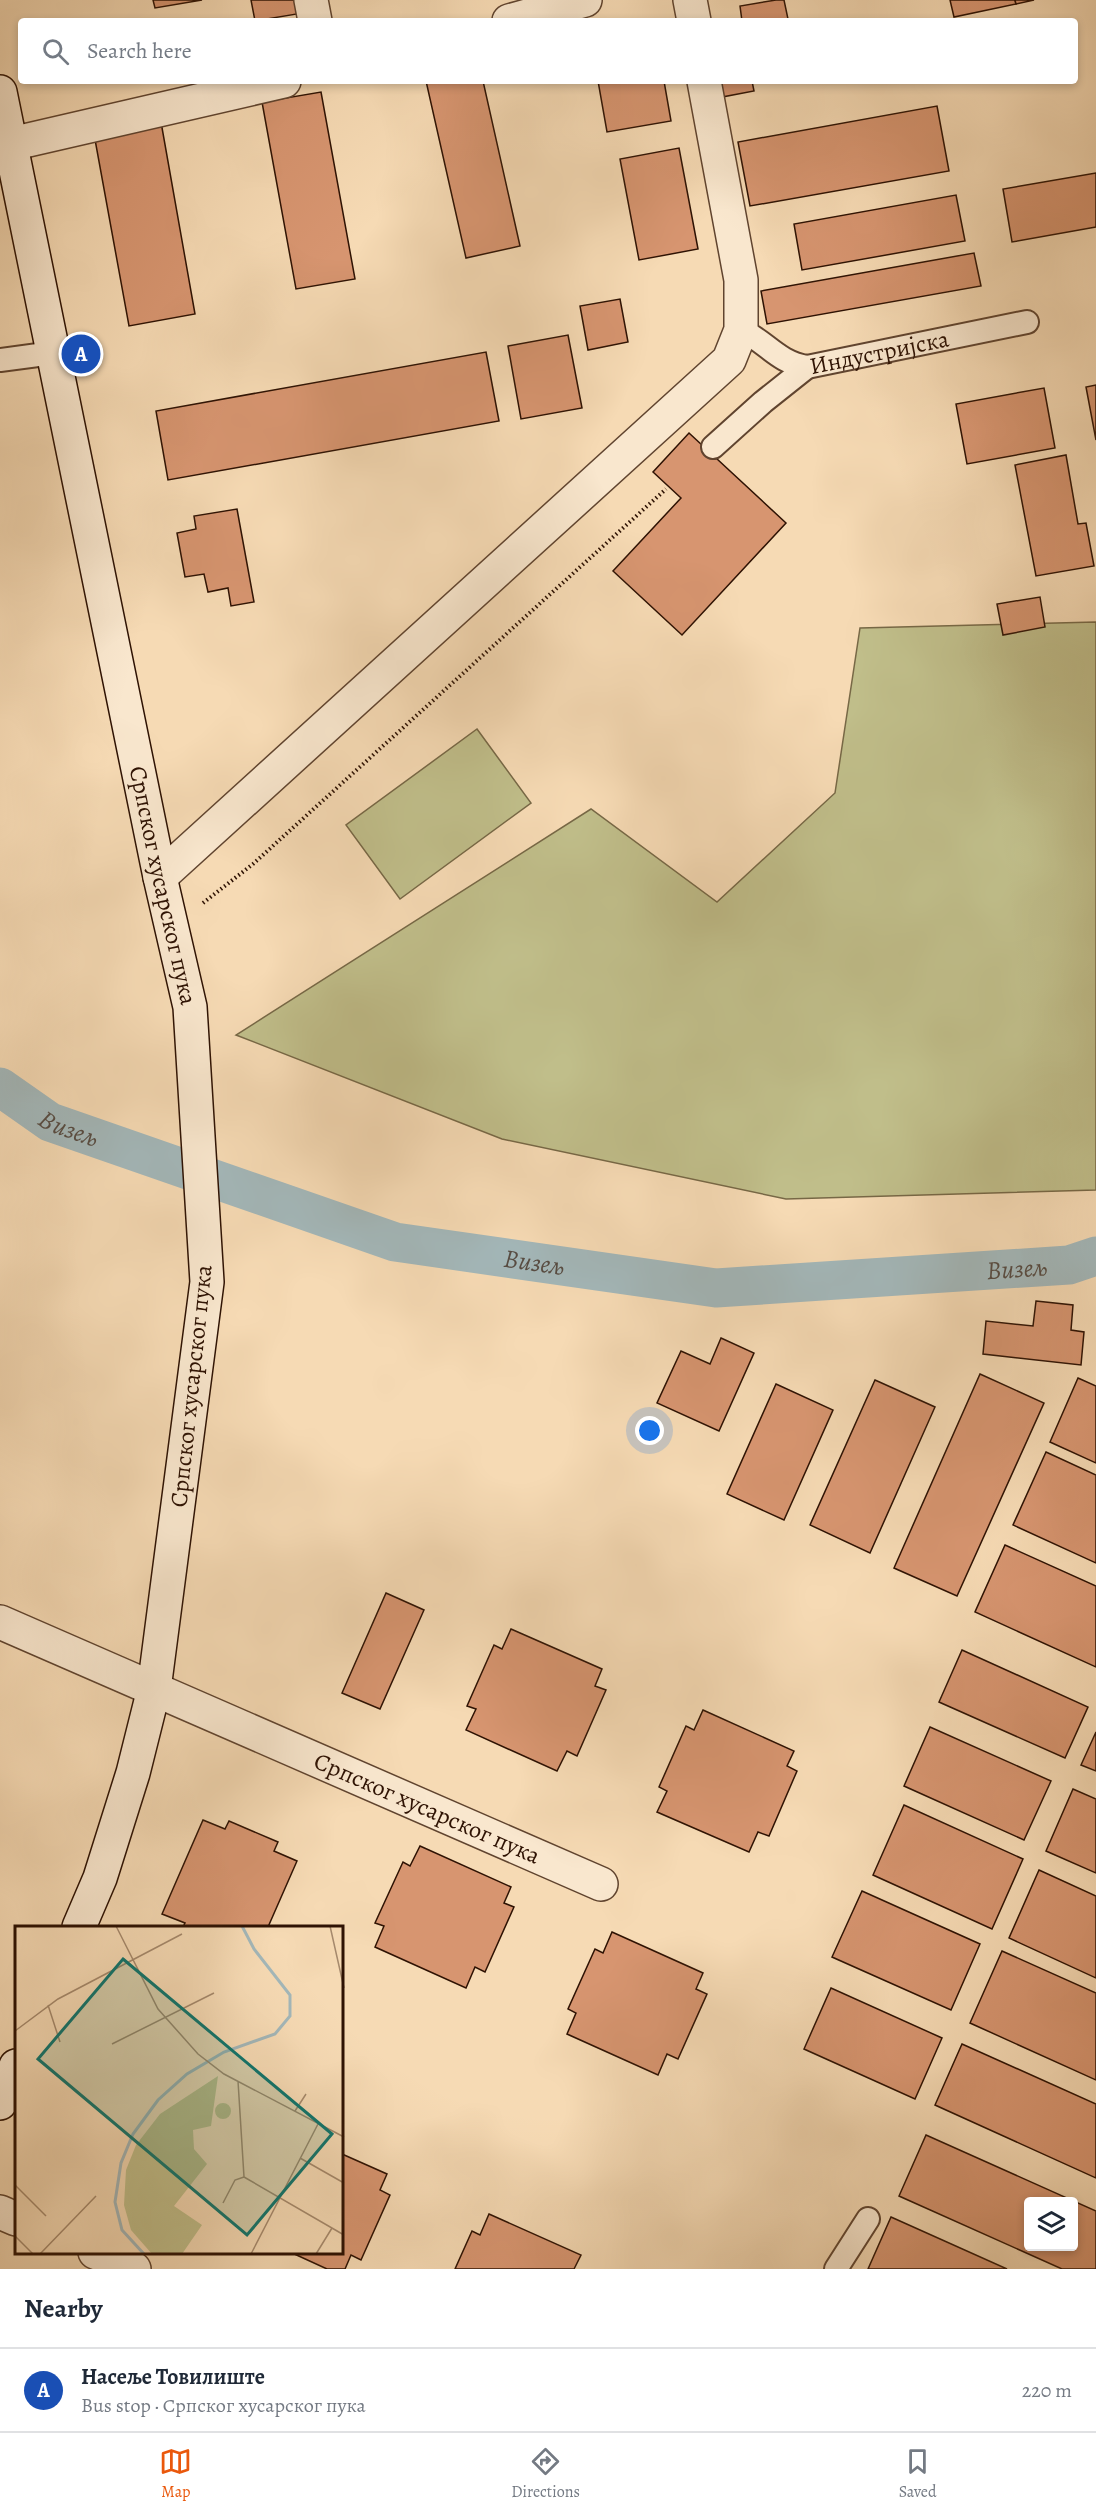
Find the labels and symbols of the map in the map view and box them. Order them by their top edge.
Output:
street label: Индустријска [807,322,952,382]
pin: A [62,332,100,376]
street label: Српског хусарског пука [122,763,205,1008]
water label: Визељ [31,1102,103,1155]
water label: Визељ [502,1240,567,1284]
water label: Визељ [985,1249,1048,1288]
street label: Српског хусарског пука [162,1263,220,1509]
your location [635,1416,664,1445]
street label: Српског хусарског пука [309,1745,545,1872]
inset map [15,1926,344,2254]

